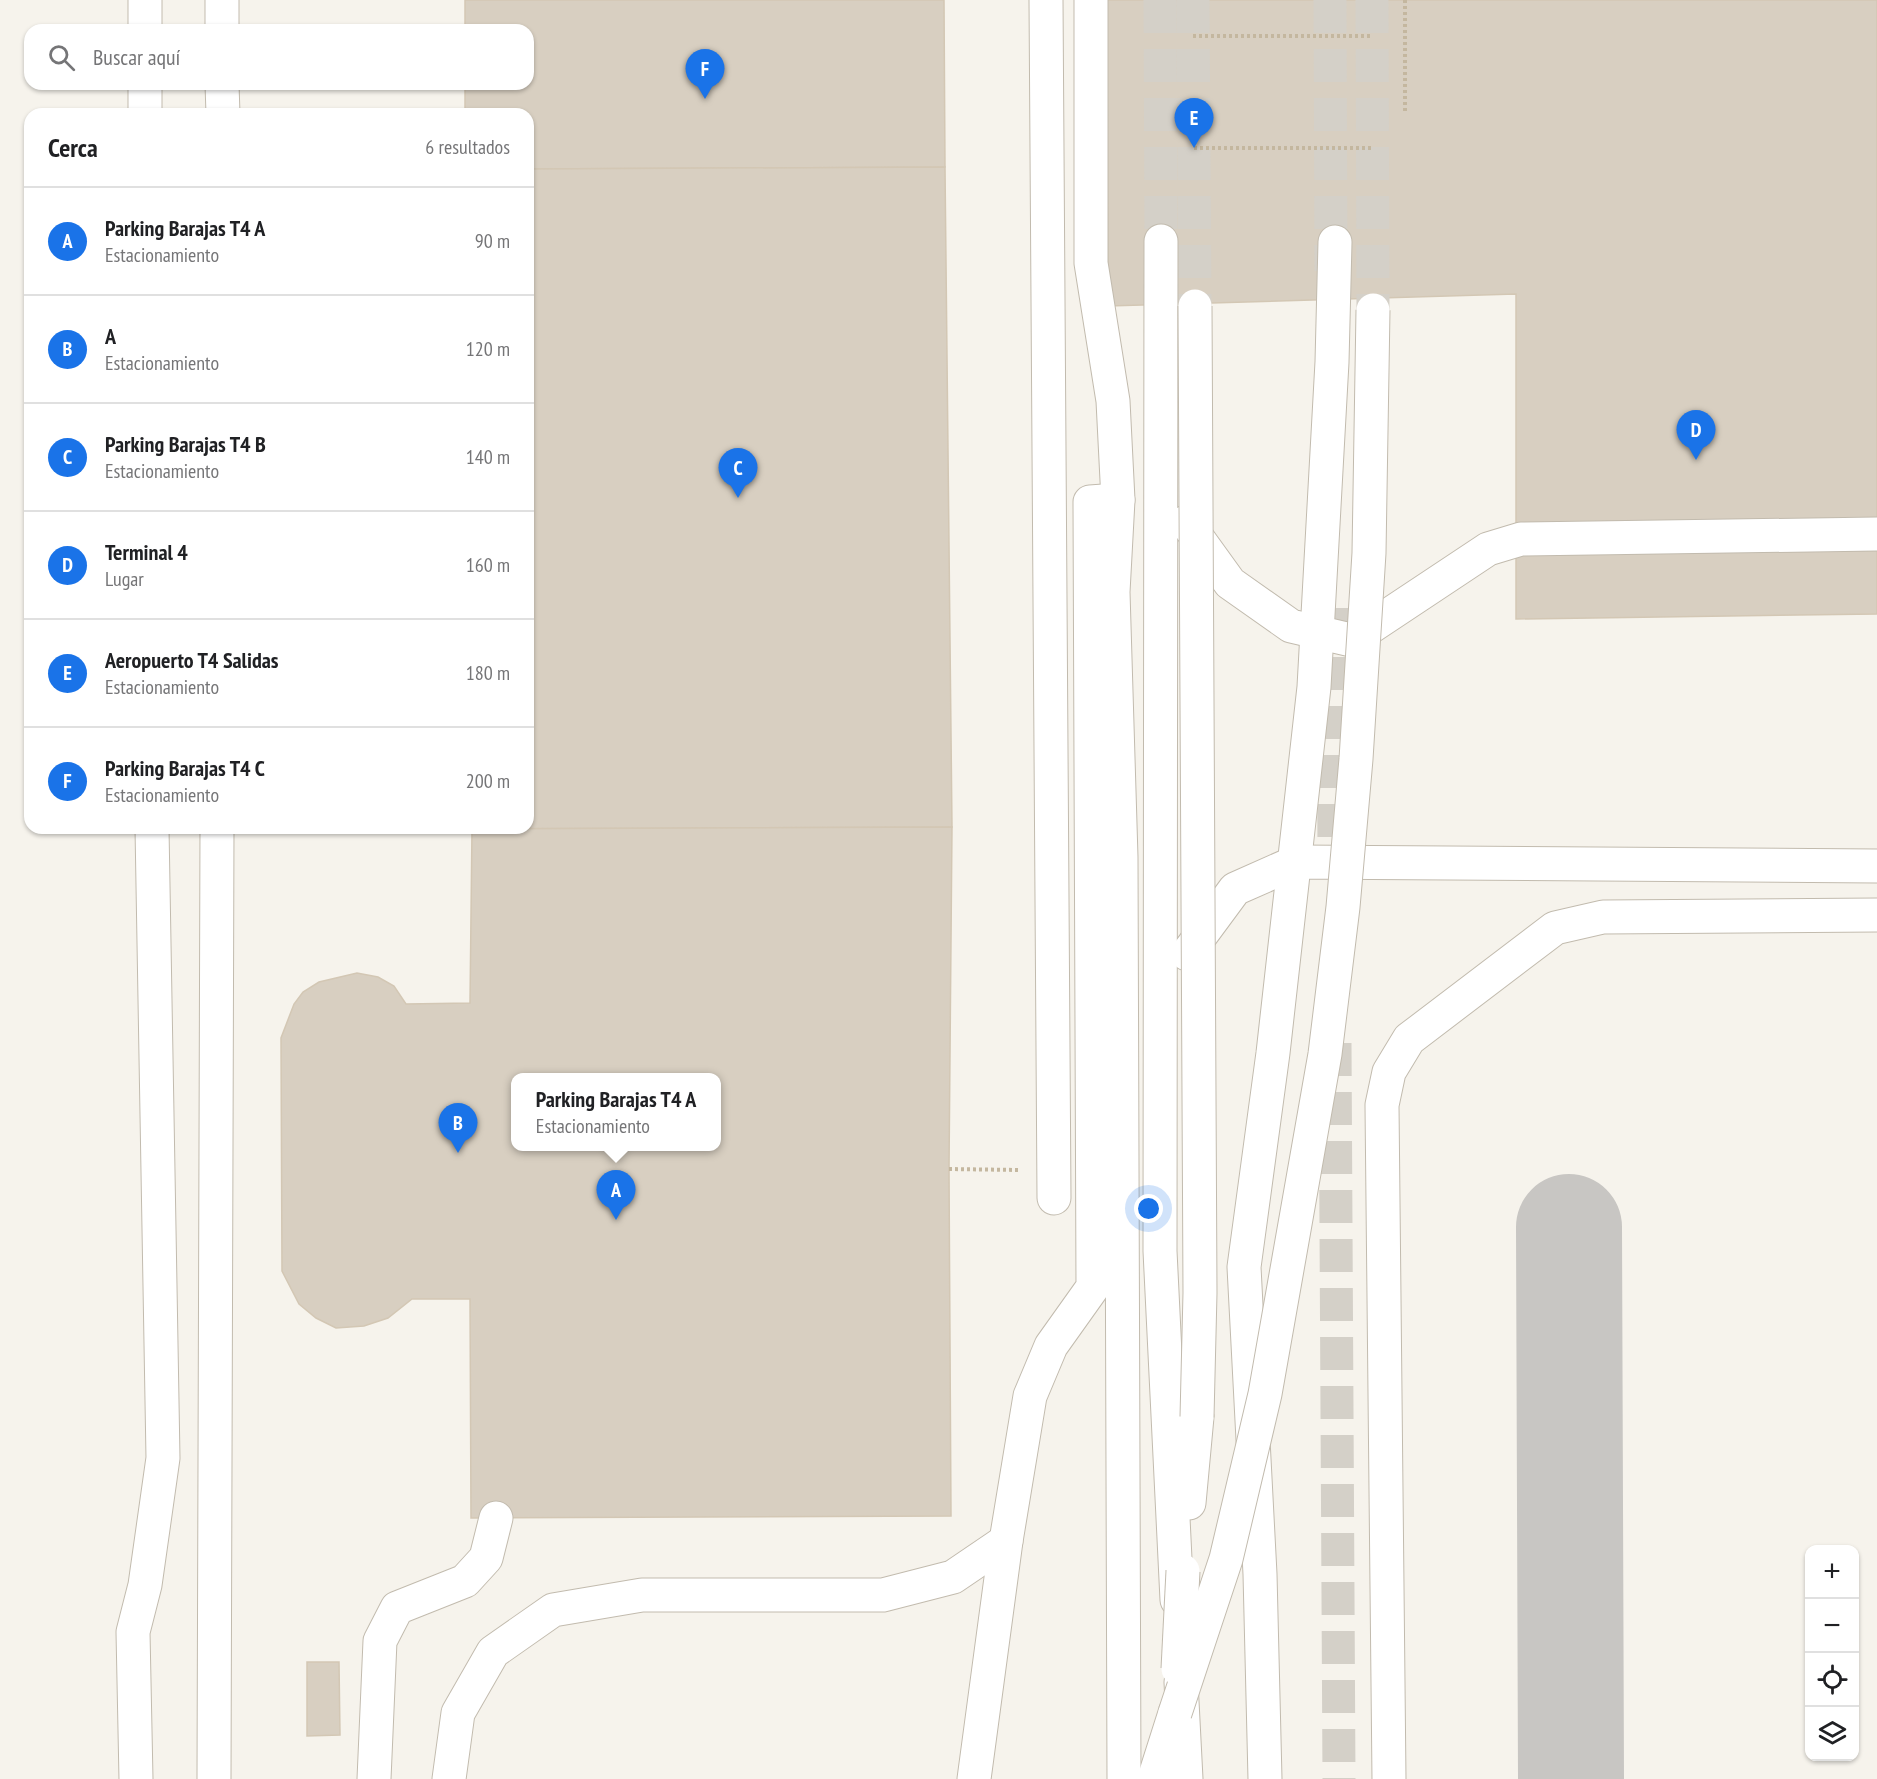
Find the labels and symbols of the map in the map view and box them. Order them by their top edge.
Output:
pin: F [686,50,724,99]
pin: E [1174,98,1214,148]
pin: D [1676,410,1716,460]
pin: C [718,448,758,498]
pin: B [438,1104,478,1153]
pin: A [596,1170,636,1220]
your location [1134,1194,1163,1223]

